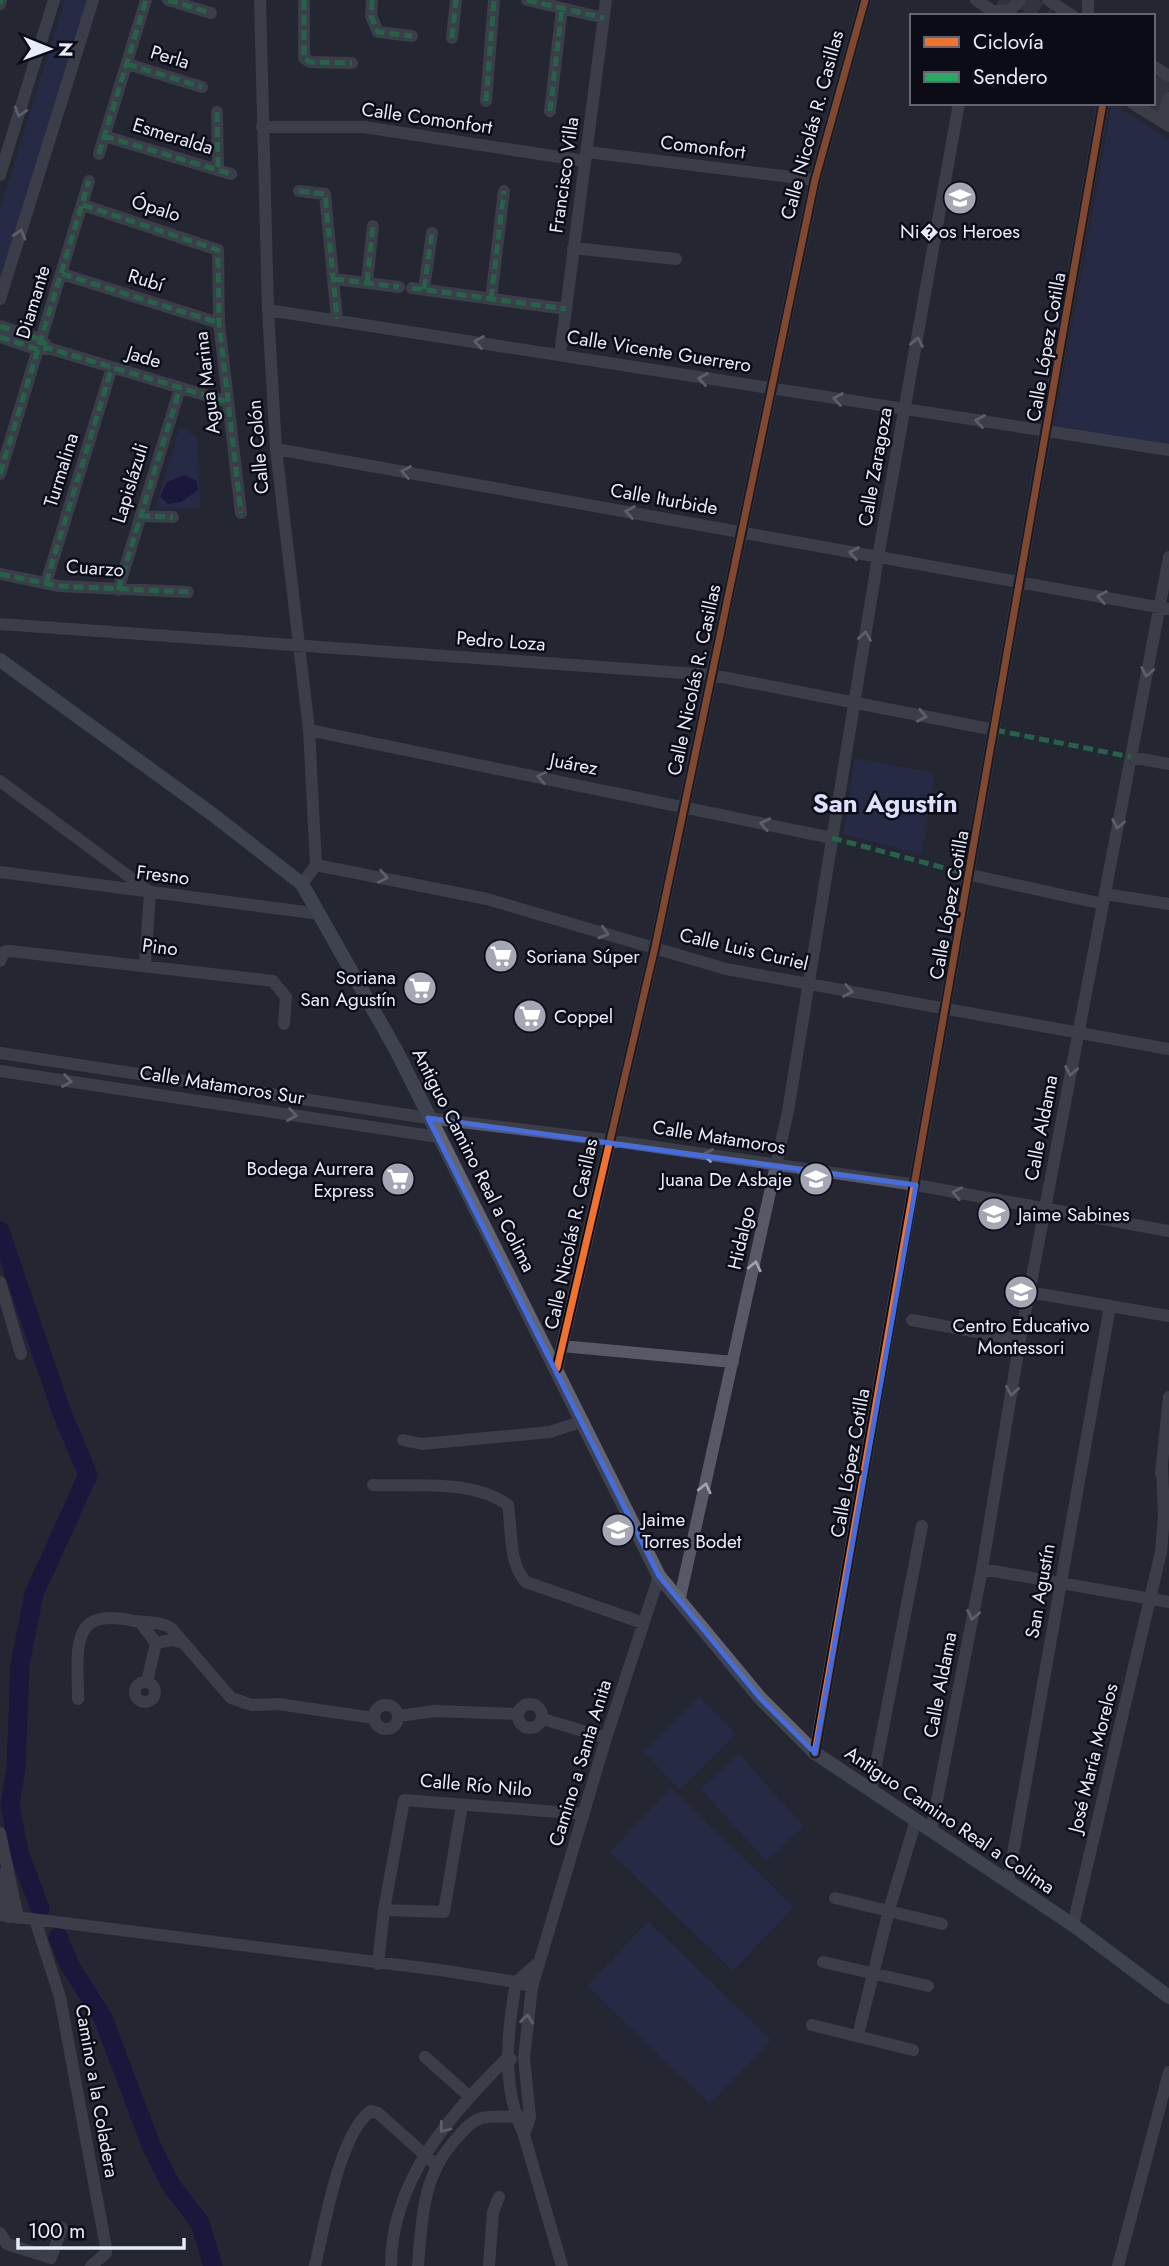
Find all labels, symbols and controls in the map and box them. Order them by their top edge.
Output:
north arrow [14,14,84,84]
legend [910,14,1155,105]
street label: Calle Nicolás R. Casillas [774,27,850,223]
text: Ciclovía [973,27,1044,57]
street label: Perla [147,38,193,76]
text: N [52,42,79,57]
text: Sendero [973,62,1048,92]
street label: Calle Comonfort [360,95,495,141]
one-way arrow [13,106,28,118]
street label: Esmeralda [130,111,216,161]
street label: Francisco Villa [542,115,586,235]
street label: Comonfort [659,128,747,166]
school or university icon: Ni�os Heroes [941,179,979,217]
street label: Ópalo [128,188,184,228]
place label: Ni�os Heroes [900,218,1020,245]
one-way arrow [12,228,27,240]
street label: Diamante [9,262,57,342]
street label: Rubí [125,262,168,299]
street label: Calle López Cotilla [1020,270,1072,424]
street label: Calle Vicente Guerrero [565,323,753,379]
street label: Agua Marina [187,330,227,436]
one-way arrow [473,335,485,350]
one-way arrow [908,336,923,348]
street label: Jade [121,338,165,375]
one-way arrow [697,372,709,387]
one-way arrow [832,392,844,407]
street label: Calle Colón [240,399,276,495]
street label: Calle Zaragoza [851,405,899,529]
one-way arrow [974,414,986,429]
street label: Turmalina [37,430,85,510]
street label: Lapislázuli [105,440,155,526]
one-way arrow [400,465,412,480]
street label: Calle Iturbide [608,476,720,522]
one-way arrow [624,506,636,521]
one-way arrow [848,546,860,561]
street label: Cuarzo [65,553,125,583]
street label: Calle Nicolás R. Casillas [661,582,728,778]
one-way arrow [1096,590,1108,605]
street label: Pedro Loza [456,624,546,658]
one-way arrow [857,630,872,642]
one-way arrow [1140,666,1155,678]
one-way arrow [916,708,928,723]
street label: Juárez [545,746,600,782]
one-way arrow [536,771,548,786]
district label: San Agustín [812,784,958,822]
one-way arrow [759,818,771,832]
one-way arrow [1112,818,1127,830]
street label: Calle López Cotilla [923,828,975,982]
street label: Fresno [135,858,191,892]
one-way arrow [377,869,389,884]
street label: Calle Luis Curiel [677,921,811,977]
one-way arrow [597,924,609,939]
street label: Pino [141,931,179,963]
supermarket icon: Soriana Súper [482,937,520,975]
place label: Soriana Súper [526,943,640,970]
place label: Soriana San Agustín [300,964,396,1013]
supermarket icon: Soriana San Agustín [401,969,439,1007]
one-way arrow [842,983,854,998]
supermarket icon: Coppel [511,997,549,1035]
place label: Coppel [554,1003,613,1030]
street label: Antiguo Camino Real a Colima [406,1043,542,1277]
street label: Calle Matamoros Sur [138,1059,307,1111]
one-way arrow [1065,1065,1080,1077]
one-way arrow [62,1073,73,1088]
street label: Calle Aldama [1018,1073,1064,1183]
one-way arrow [286,1107,298,1122]
street label: Calle Matamoros [651,1113,788,1161]
street label: Calle Nicolás R. Casillas [538,1136,605,1332]
one-way arrow [702,1148,714,1163]
place label: Bodega Aurrera Express [246,1155,374,1204]
supermarket icon: Bodega Aurrera Express [379,1160,417,1198]
school or university icon: Juana De Asbaje [797,1160,835,1198]
place label: Juana De Asbaje [657,1166,792,1193]
one-way arrow [951,1187,963,1202]
school or university icon: Jaime Sabines [975,1195,1013,1233]
place label: Jaime Sabines [1015,1201,1130,1228]
street label: Hidalgo [721,1204,761,1272]
one-way arrow [747,1260,761,1272]
school or university icon: Centro Educativo Montessori [1002,1273,1040,1311]
place label: Centro Educativo Montessori [952,1312,1090,1361]
one-way arrow [1005,1385,1020,1397]
street label: Calle López Cotilla [824,1386,876,1540]
one-way arrow [696,1482,711,1494]
place label: Jaime Torres Bodet [639,1506,742,1555]
school or university icon: Jaime Torres Bodet [599,1511,637,1549]
street label: San Agustín [1018,1542,1062,1640]
one-way arrow [966,1609,981,1621]
street label: Calle Aldama [917,1630,963,1740]
street label: Camino a Santa Anita [542,1676,618,1850]
street label: José María Morelos [1061,1680,1125,1838]
street label: Antiguo Camino Real a Colima [840,1739,1060,1901]
street label: Calle Río Nilo [419,1767,533,1803]
street label: Camino a la Coladera [68,2002,126,2180]
one-way arrow [519,2013,534,2025]
one-way arrow [439,2120,452,2133]
scale bar [18,2206,184,2250]
text: 100 m [28,2216,85,2246]

